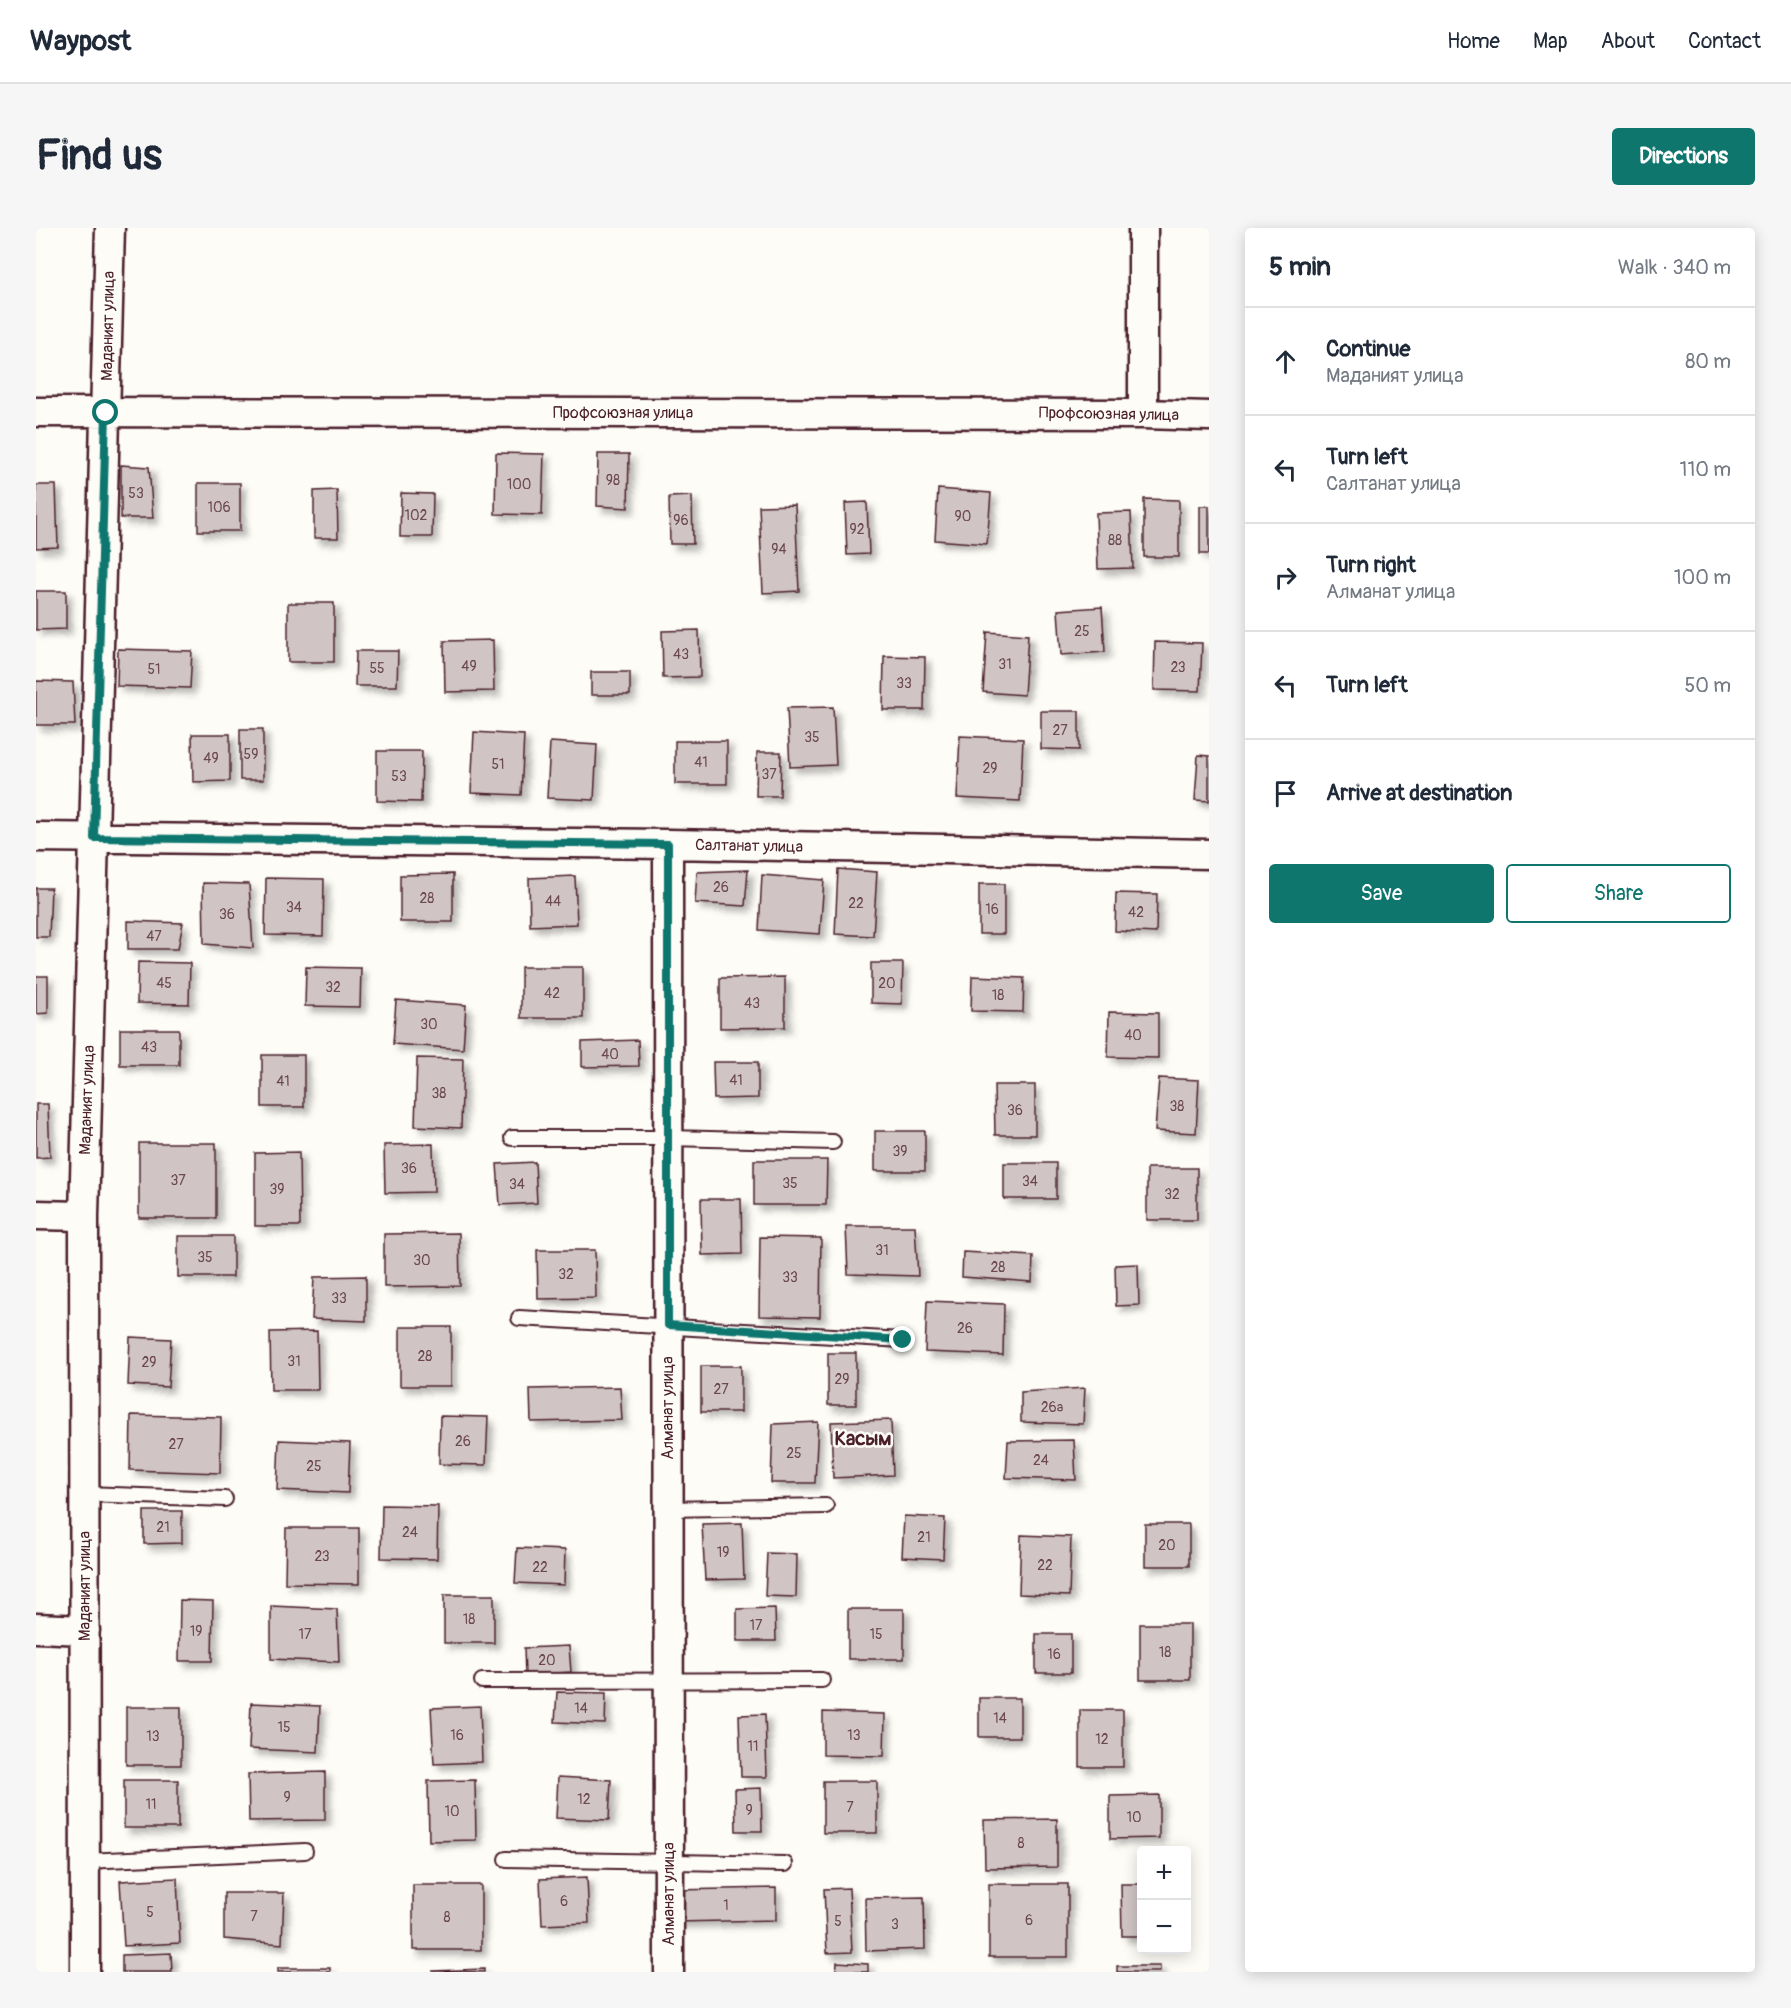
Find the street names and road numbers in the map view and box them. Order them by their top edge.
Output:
street label: Маданият улица [97,271,119,381]
street label: Профсоюзная улица [553,403,693,423]
street label: Профсоюзная улица [1039,403,1179,425]
street label: Салтанат улица [695,835,803,857]
street label: Маданият улица [75,1045,99,1155]
street label: Алманат улица [658,1356,678,1460]
street label: Маданият улица [75,1531,95,1641]
street label: Алманат улица [659,1842,679,1946]

